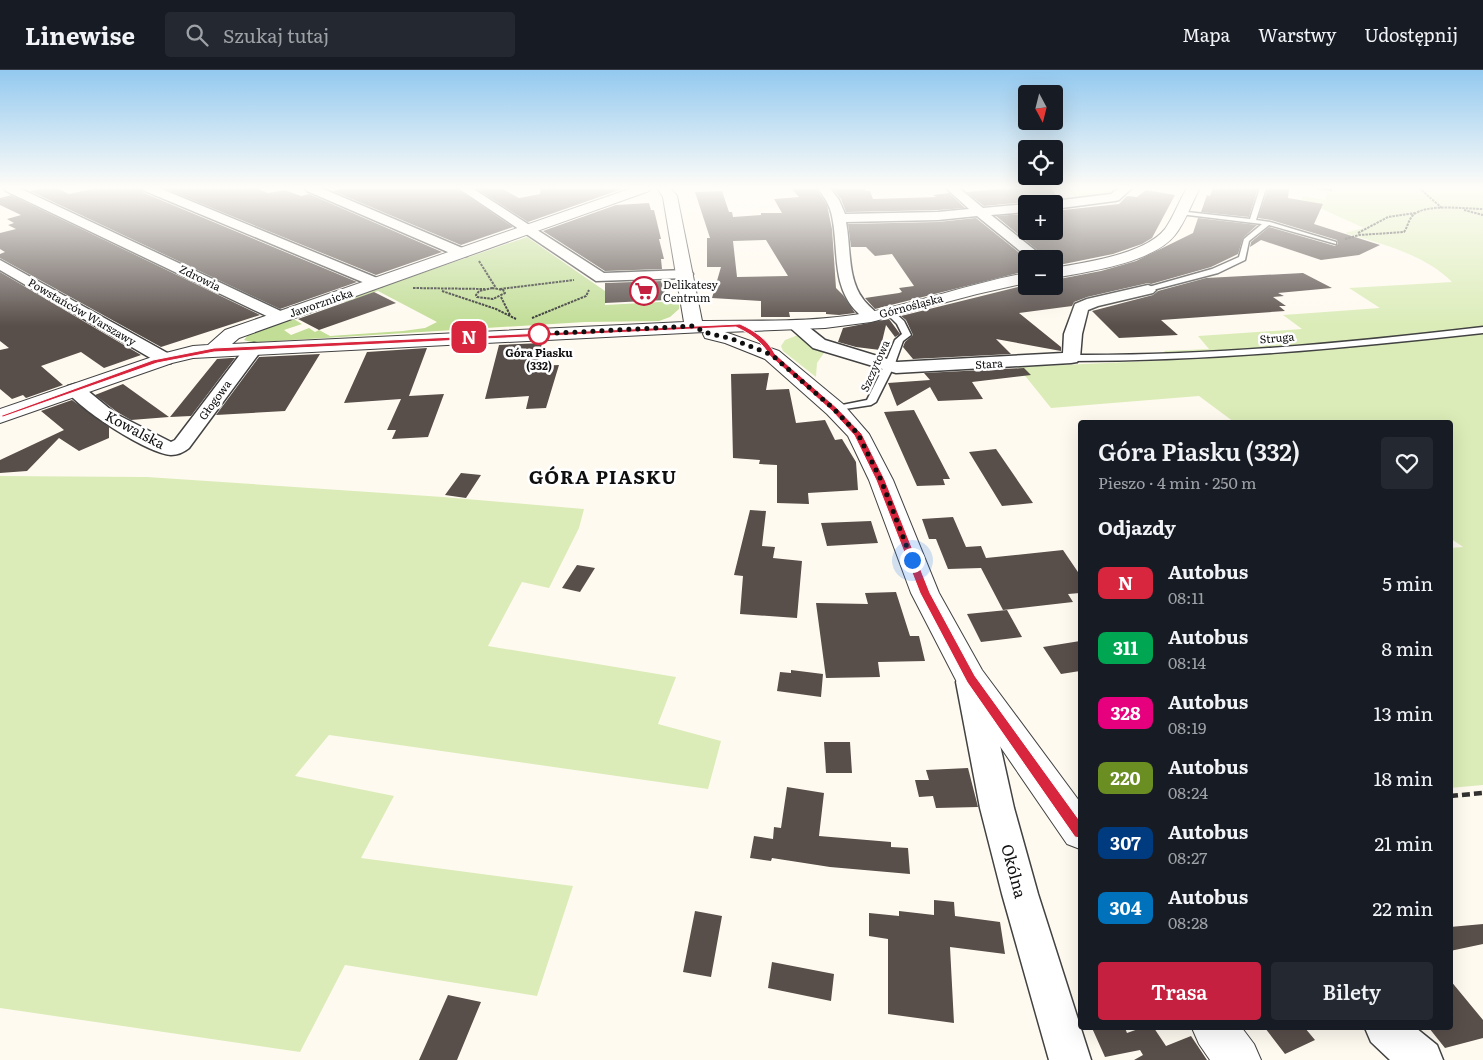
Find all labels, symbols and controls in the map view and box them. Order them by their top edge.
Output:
search box [165,12,515,57]
text: Linewise [25,17,135,52]
icon: search [183,21,211,49]
text: Szukaj tutaj [223,21,329,49]
text: Mapa [1182,21,1230,48]
text: Warstwy [1258,21,1336,48]
text: Udostępnij [1364,21,1458,48]
north arrow [1018,85,1062,130]
map controls [1018,85,1063,295]
button: locate [1018,140,1063,185]
button: + [1018,195,1063,240]
button: − [1018,250,1063,295]
street label: Zdrowia [177,260,224,294]
street label: Powstańców Warszawy [25,274,140,349]
supermarket icon: Delikatesy Centrum [629,276,659,306]
place label: Delikatesy Centrum [663,276,718,305]
street label: Jaworznicka [287,284,355,320]
street label: Górnośląska [877,289,944,321]
line badge: N [453,321,485,353]
text: N [461,323,477,350]
marker: Góra Piasku (332) [528,323,550,345]
street label: Struga [1259,328,1295,346]
street label: Szczytowa [856,337,893,394]
place label: Góra Piasku (332) [505,344,573,373]
street label: Stara [975,354,1003,372]
street label: Głogowa [194,376,234,423]
street label: Kowalska [102,405,169,453]
text: Góra Piasku (332) [1098,433,1300,468]
button: heart [1381,437,1433,489]
district label: GÓRA PIASKU [529,462,677,490]
text: Pieszo · 4 min · 250 m [1098,470,1256,494]
text: Odjazdy [1098,513,1176,541]
your location [900,548,925,573]
text: Autobus [1168,557,1248,585]
text: N [1118,569,1133,596]
text: 5 min [1382,569,1433,597]
text: 08:11 [1168,585,1204,609]
text: Autobus [1168,622,1248,650]
text: 311 [1113,634,1138,661]
text: 8 min [1381,634,1433,662]
text: 08:14 [1168,650,1206,674]
text: Autobus [1168,687,1248,715]
text: 328 [1111,699,1141,726]
text: 13 min [1374,699,1433,727]
text: 08:19 [1168,715,1206,739]
text: Autobus [1168,752,1248,780]
text: 220 [1110,764,1141,791]
text: 18 min [1374,764,1433,792]
text: 08:24 [1168,780,1208,804]
text: Autobus [1168,817,1248,845]
text: 307 [1110,829,1141,856]
text: 21 min [1374,829,1433,857]
street label: Okólna [996,841,1034,901]
text: 08:27 [1168,845,1207,869]
text: Autobus [1168,882,1248,910]
text: 304 [1110,894,1142,921]
text: 22 min [1373,894,1433,922]
text: 08:28 [1168,910,1208,934]
button: Trasa [1098,962,1261,1020]
button: Bilety [1271,962,1433,1020]

